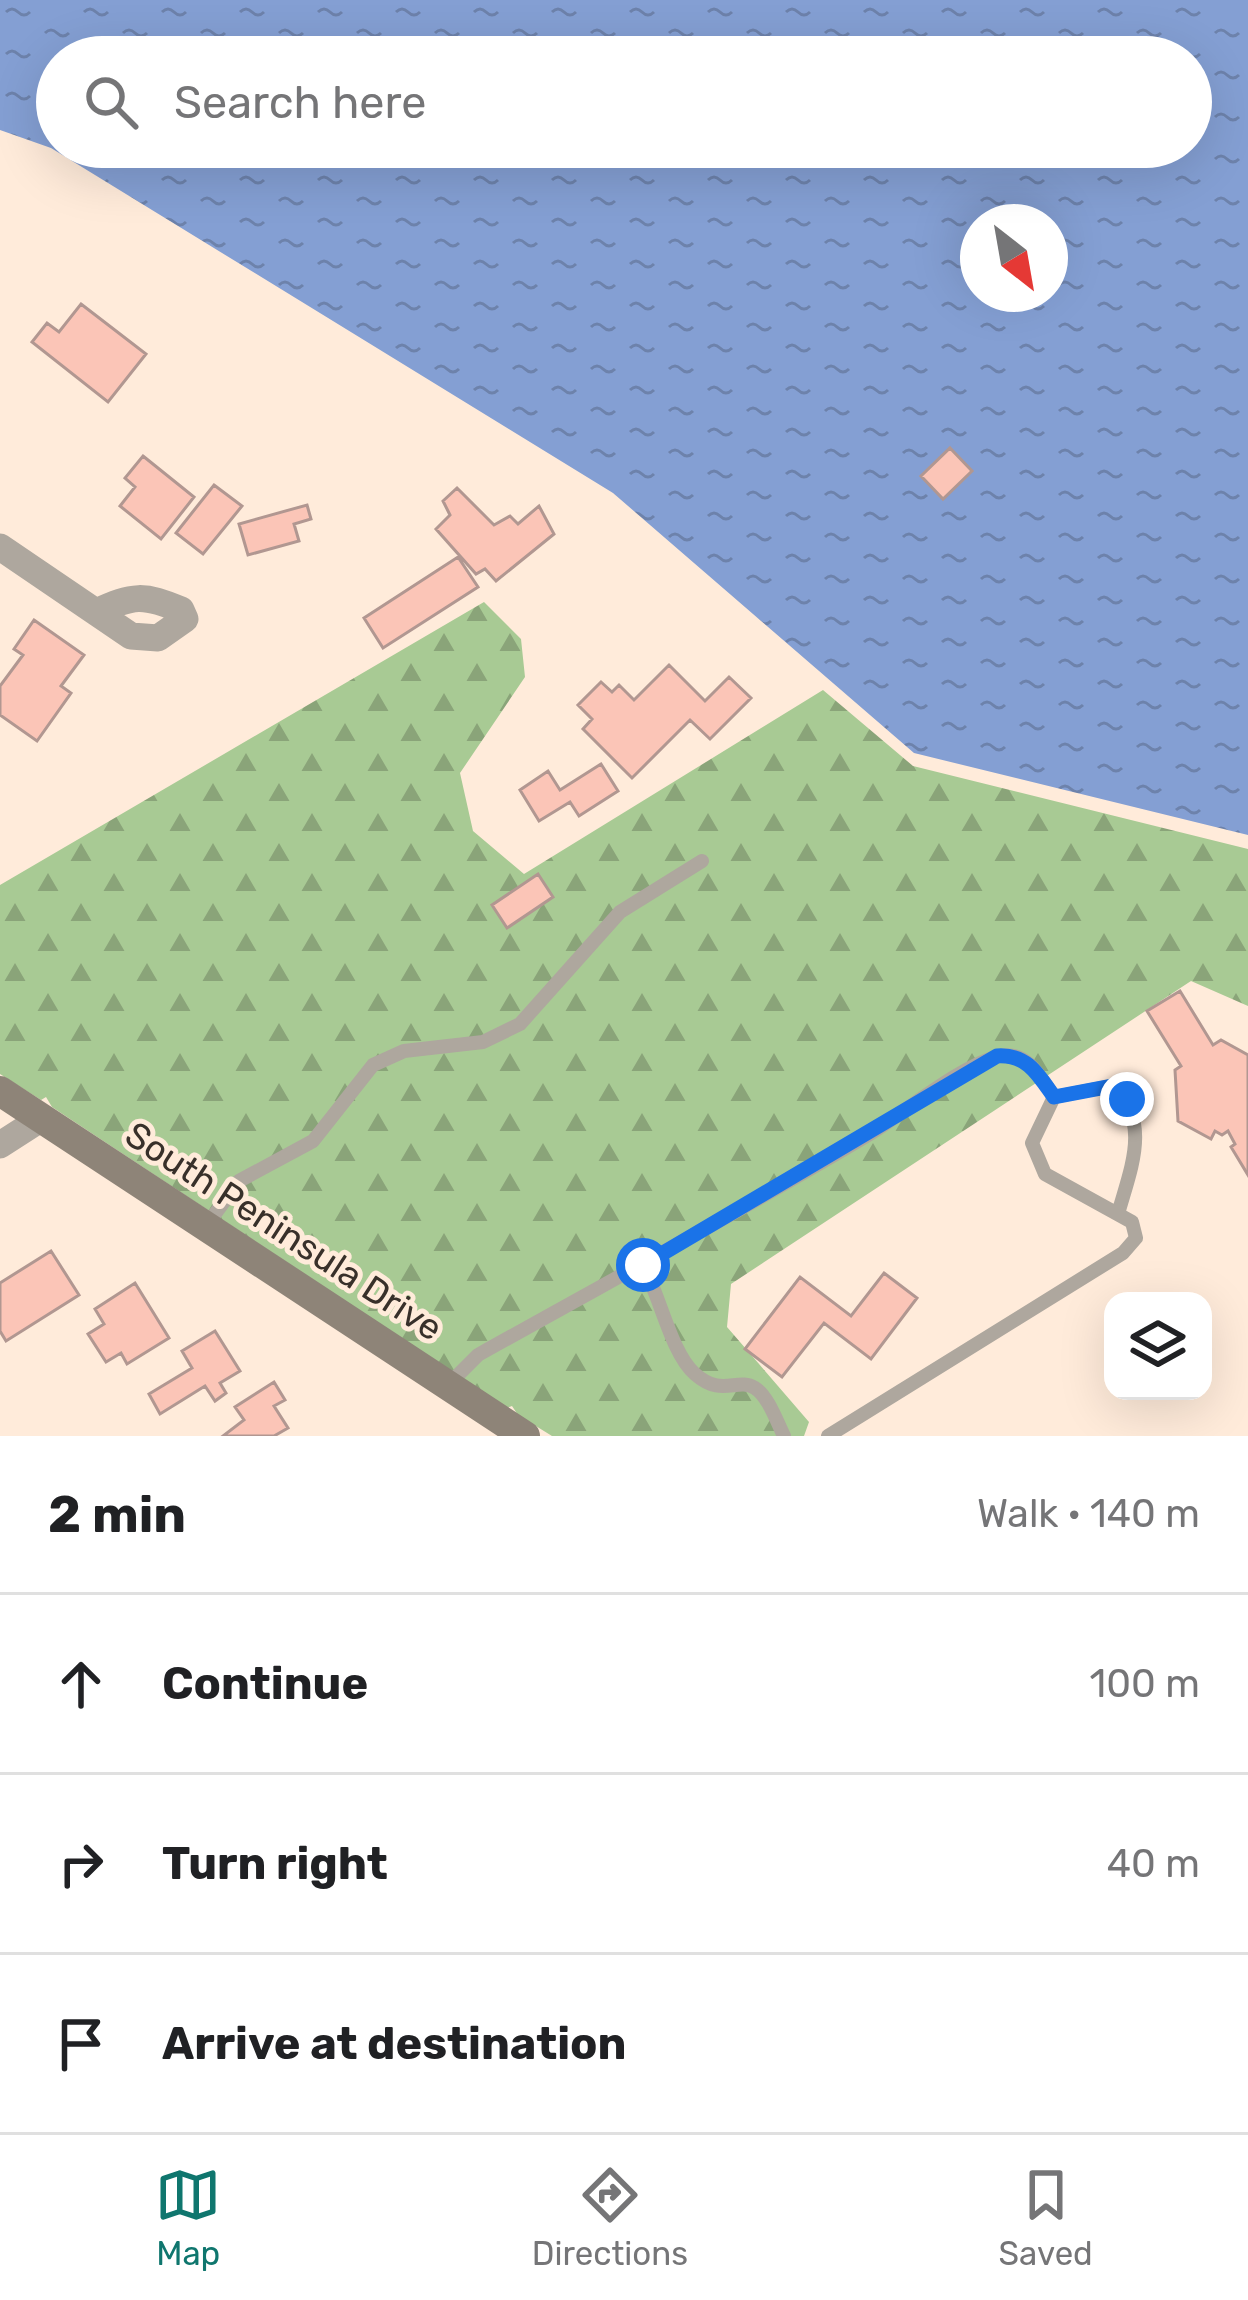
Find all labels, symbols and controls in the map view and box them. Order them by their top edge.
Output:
search box [36,36,1212,168]
icon: search [78,69,144,135]
text: Search here [174,76,426,129]
north arrow [960,204,1068,312]
route end [1100,1072,1154,1126]
street label: South Peninsula Drive [118,1112,450,1350]
route start [616,1238,670,1292]
map controls [1104,1292,1212,1400]
button: layers [1104,1292,1212,1400]
text: 2 min [48,1484,186,1545]
text: Walk · 140 m [977,1491,1200,1537]
icon: ahead [48,1651,114,1717]
text: Continue [162,1657,368,1710]
text: 100 m [1090,1661,1200,1707]
icon: right [48,1831,114,1897]
text: Turn right [162,1837,388,1890]
text: 40 m [1107,1841,1200,1887]
icon: arrive [48,2011,114,2077]
text: Arrive at destination [162,2017,627,2070]
tab: Map [155,2162,221,2273]
tab: Directions [532,2162,688,2273]
tab: Saved [999,2162,1093,2273]

